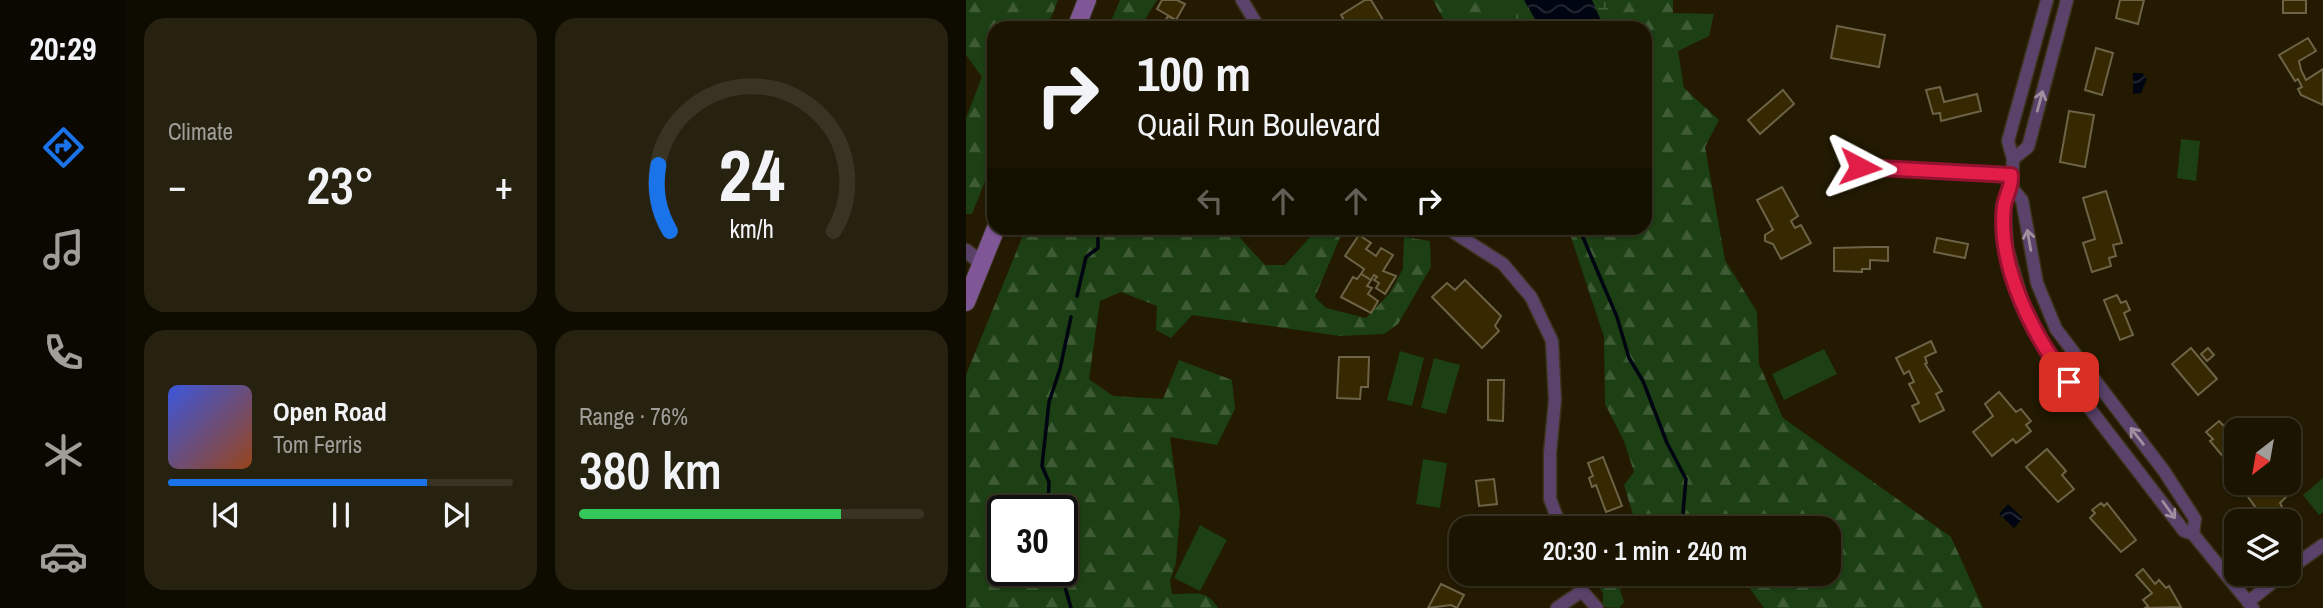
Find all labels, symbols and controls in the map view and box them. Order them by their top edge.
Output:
text: 20:29 [29,27,97,70]
text: 100 m [1137,40,1251,106]
icon: right [1022,49,1113,140]
one-way arrow [2034,90,2047,113]
text: Quail Run Boulevard [1137,103,1381,146]
text: Climate [168,116,233,147]
icon: directions [39,123,88,172]
text: 24 [718,126,785,224]
position arrow [1823,130,1897,204]
text: 23° [306,150,375,220]
text: − [168,160,186,211]
text: + [495,160,513,211]
icon: left [1191,182,1229,220]
icon: ahead [1264,182,1302,220]
icon: ahead [1337,182,1375,220]
icon: right [1410,182,1448,220]
text: km/h [729,212,774,246]
icon: music [39,225,88,274]
one-way arrow [2022,229,2035,252]
icon: phone [39,328,88,377]
pin [2039,352,2099,412]
icon: arrive [2050,363,2088,401]
text: Open Road [273,394,387,429]
text: Range · 76% [579,401,688,432]
north arrow [2224,418,2301,495]
map controls [2224,418,2301,586]
one-way arrow [2129,427,2144,445]
text: Tom Ferris [273,429,362,460]
icon: climate [39,430,88,479]
text: 380 km [579,435,722,505]
speed limit sign: 30 [987,495,1078,586]
icon: previous [207,496,245,534]
icon: pause [322,496,360,534]
icon: next [437,496,475,534]
one-way arrow [2162,500,2176,519]
button: layers [2224,509,2301,586]
icon: car [39,532,88,581]
text: 20:30 · 1 min · 240 m [1543,533,1747,568]

